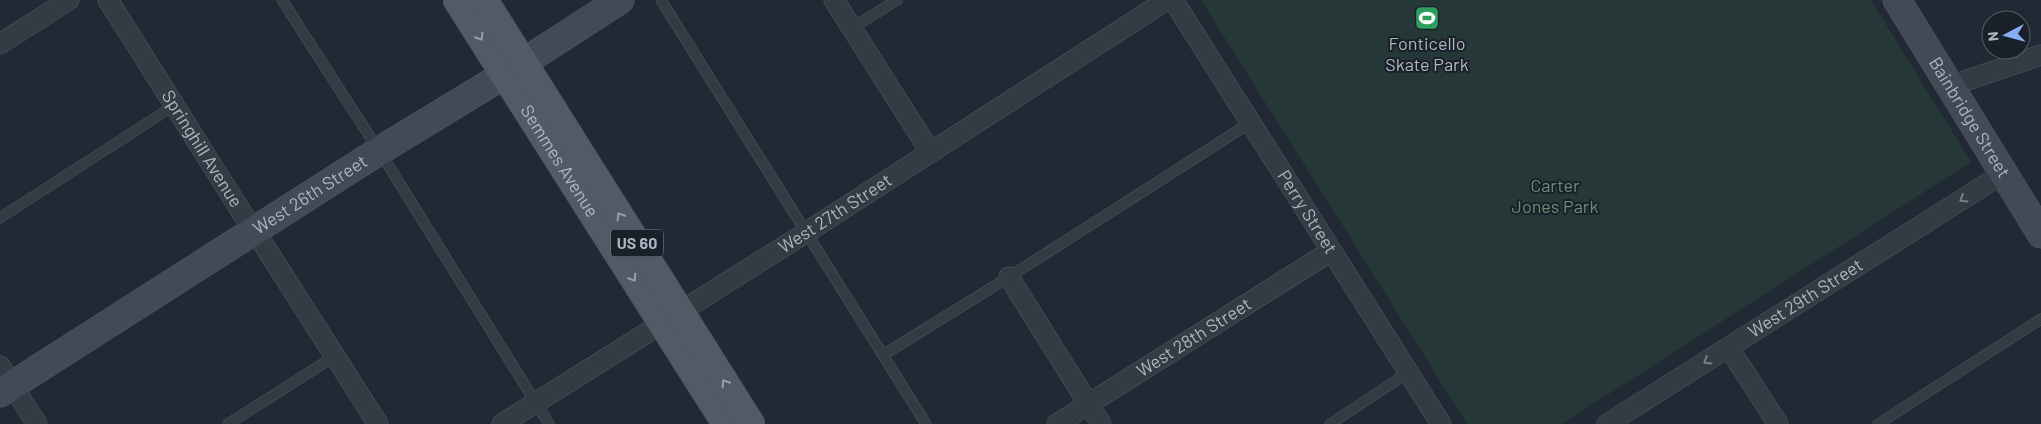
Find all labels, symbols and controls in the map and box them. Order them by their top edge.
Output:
sports icon: Fonticello Skate Park [1414,5,1440,31]
north arrow [1981,10,2031,60]
text: N [1984,31,2002,42]
one-way arrow [474,32,484,41]
place label: Fonticello Skate Park [1385,32,1469,75]
street label: Bainbridge Street [1925,53,2016,181]
street label: Springhill Avenue [158,86,248,211]
street label: Semmes Avenue [516,100,604,221]
street label: West 26th Street [248,150,371,239]
street label: Perry Street [1273,166,1343,258]
street label: West 27th Street [774,168,895,257]
park label: Carter Jones Park [1512,174,1598,217]
one-way arrow [1959,193,1968,202]
one-way arrow [617,212,626,221]
road number: US 60 [611,230,663,256]
street label: West 29th Street [1744,253,1866,342]
one-way arrow [627,273,637,282]
street label: West 28th Street [1132,292,1255,381]
one-way arrow [1704,355,1713,365]
one-way arrow [722,379,732,388]

